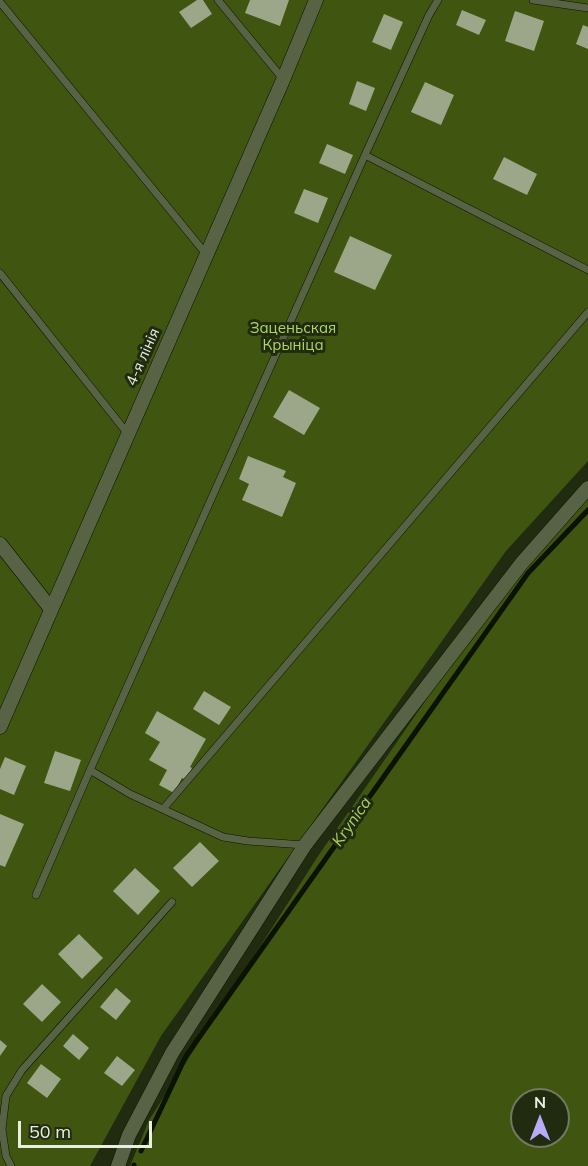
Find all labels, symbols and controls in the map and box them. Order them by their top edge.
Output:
park label: Заценьская Крыніца [250,319,336,354]
street label: 4-я лінія [122,325,164,389]
water label: Krynica [328,794,376,850]
north arrow [510,1088,570,1148]
text: N [534,1092,546,1112]
scale bar [21,1109,154,1147]
text: 50 m [29,1120,71,1143]

